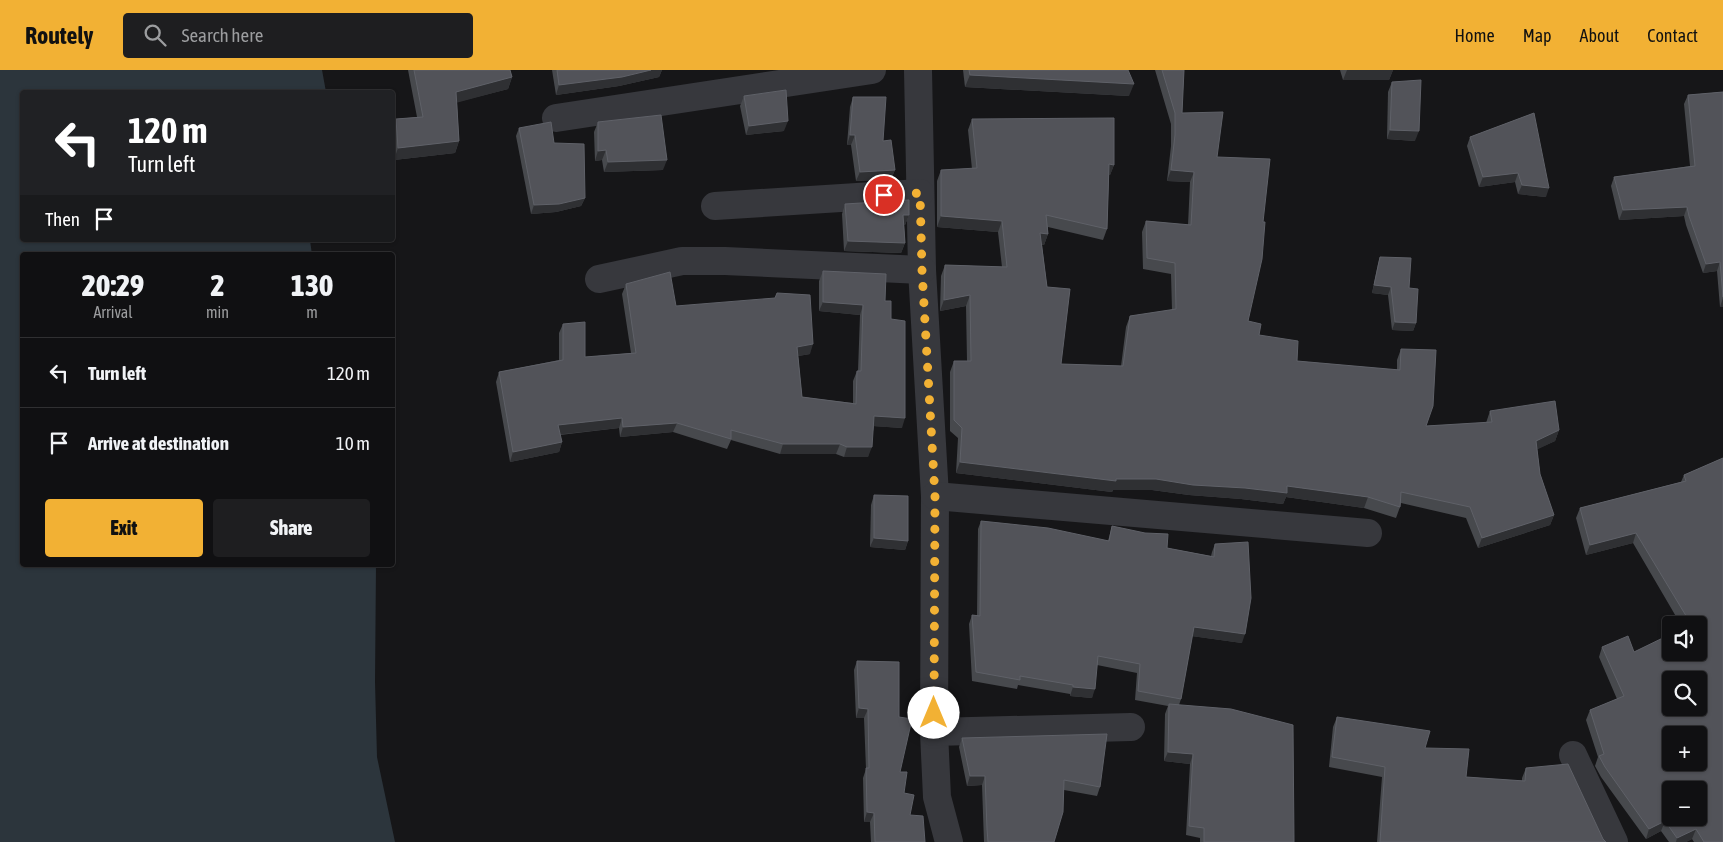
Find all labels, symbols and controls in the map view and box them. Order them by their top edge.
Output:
search box [123,13,473,58]
icon: search [141,21,169,49]
text: Routely [25,22,93,49]
text: Search here [181,24,263,46]
text: Home [1455,25,1495,46]
text: Map [1523,25,1552,46]
text: About [1580,25,1619,46]
text: Contact [1647,25,1698,46]
icon: left [45,110,110,175]
text: 120 m [128,110,207,150]
text: Turn left [128,151,195,177]
pin [863,174,905,216]
icon: arrive [870,181,898,209]
icon: arrive [90,205,118,233]
text: Then [45,208,80,230]
text: 20:29 [82,268,144,302]
text: 2 [210,268,225,302]
text: 130 [291,268,333,302]
text: Arrival [93,303,133,321]
text: min [206,303,229,321]
text: m [306,303,318,321]
icon: left [45,359,73,387]
text: Turn left [88,362,146,384]
text: 120 m [327,362,370,384]
icon: arrive [45,429,73,457]
text: Arrive at destination [88,432,229,454]
text: 10 m [336,432,370,454]
button: Exit [45,499,203,557]
button: Share [213,499,370,557]
map controls [1662,616,1707,826]
button: sound [1662,616,1707,661]
button: search [1662,671,1707,716]
position arrow [907,686,959,738]
button: + [1662,726,1707,771]
button: − [1662,781,1707,826]

